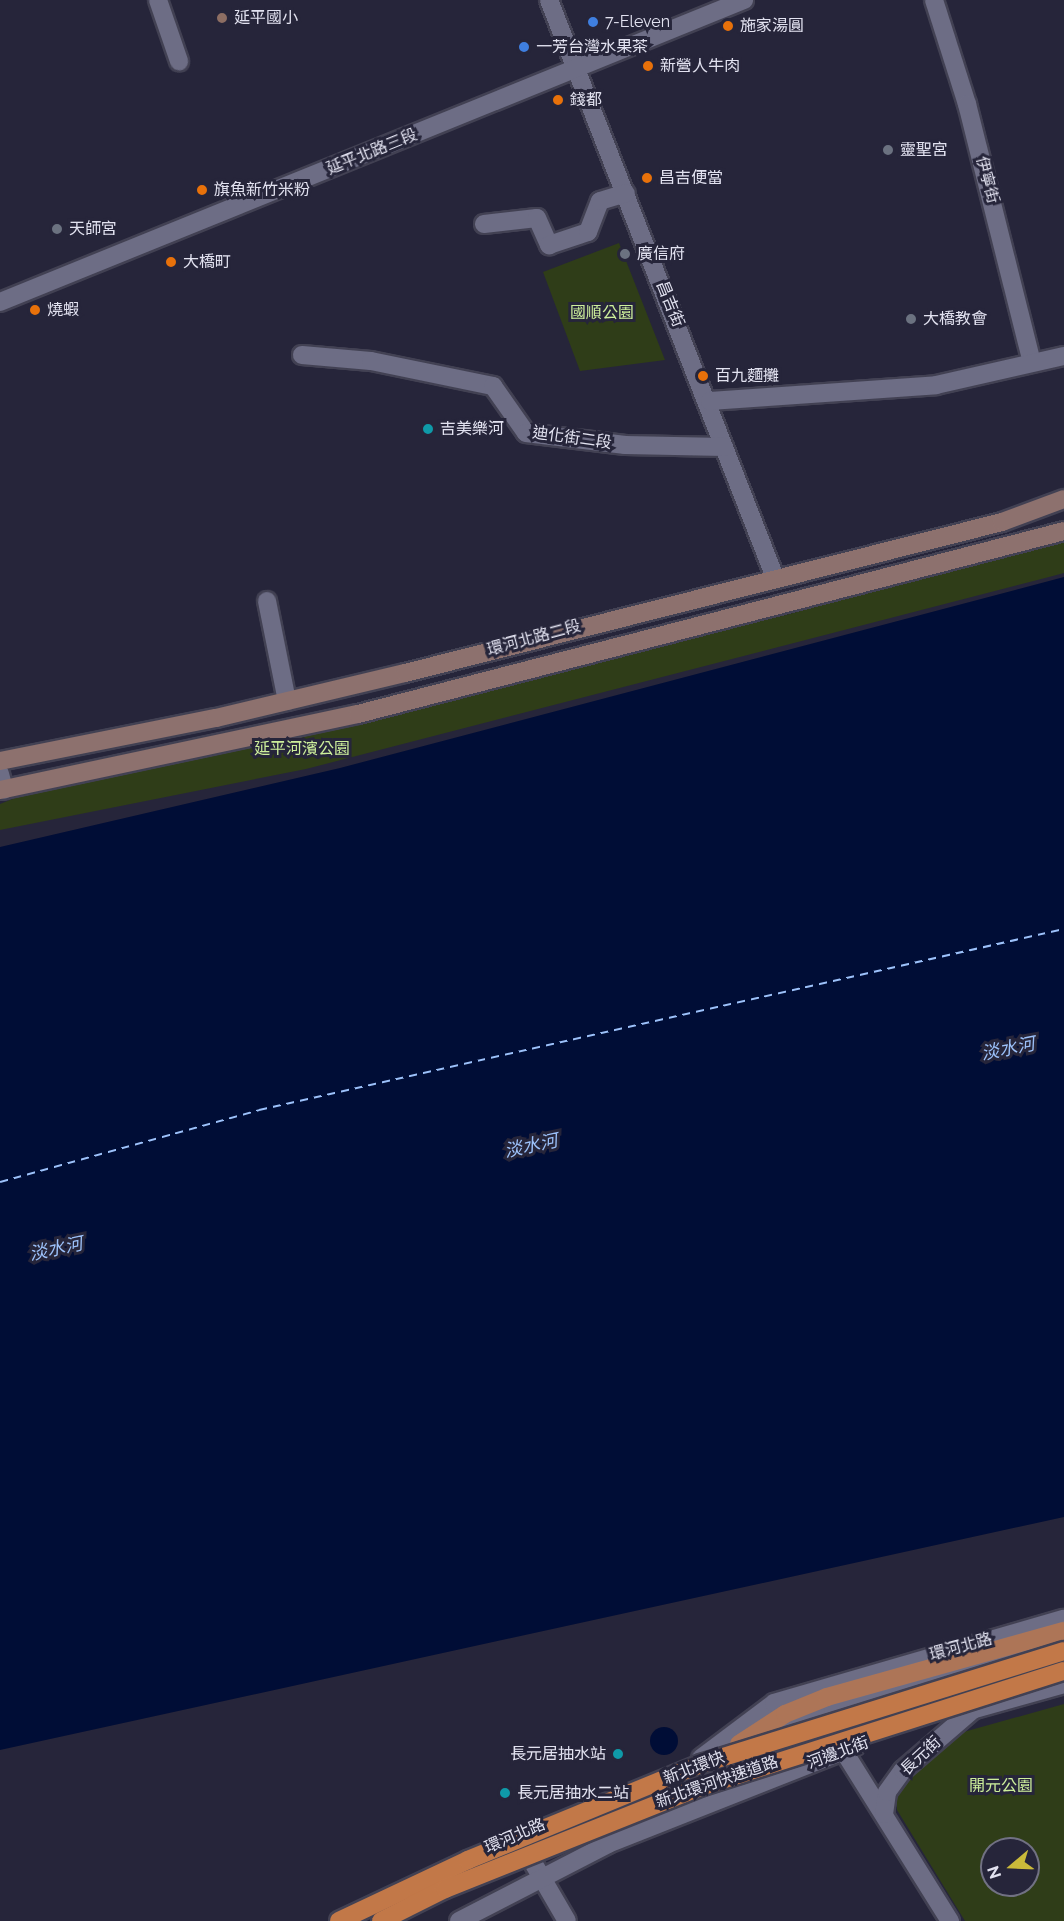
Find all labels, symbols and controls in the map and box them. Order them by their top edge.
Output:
place label: 延平國小 [234,8,298,28]
marker: 延平國小 [215,11,229,25]
place label: 7-Eleven [605,12,670,32]
marker: 7-Eleven [586,15,600,29]
place label: 施家湯圓 [740,16,804,36]
marker: 施家湯圓 [721,19,735,33]
place label: 一芳台灣水果茶 [536,37,648,57]
marker: 一芳台灣水果茶 [517,40,531,54]
place label: 新營人牛肉 [660,56,740,76]
marker: 新營人牛肉 [641,59,655,73]
place label: 錢都 [570,90,602,110]
marker: 錢都 [551,93,565,107]
street label: 延平北路三段 [324,125,420,179]
place label: 靈聖宮 [900,140,948,160]
marker: 靈聖宮 [881,143,895,157]
street label: 伊寧街 [972,154,1002,206]
place label: 昌吉便當 [659,168,723,188]
marker: 昌吉便當 [640,171,654,185]
place label: 旗魚新竹米粉 [214,180,310,200]
marker: 旗魚新竹米粉 [195,183,209,197]
place label: 天師宮 [69,219,117,239]
marker: 天師宮 [50,222,64,236]
place label: 廣信府 [637,244,685,264]
marker: 廣信府 [618,247,632,261]
place label: 大橋町 [183,252,231,272]
marker: 大橋町 [164,255,178,269]
street label: 昌吉街 [652,278,688,330]
place label: 燒蝦 [47,300,79,320]
marker: 燒蝦 [28,303,42,317]
park label: 國順公園 [570,303,634,323]
place label: 大橋教會 [923,309,987,329]
marker: 大橋教會 [904,312,918,326]
place label: 百九麵攤 [715,366,779,386]
marker: 百九麵攤 [696,369,710,383]
place label: 吉美樂河 [440,419,504,439]
marker: 吉美樂河 [421,422,435,436]
street label: 迪化街二段 [531,423,613,453]
street label: 環河北路二段 [485,616,583,660]
park label: 延平河濱公園 [254,739,350,759]
water label: 淡水河 [979,1033,1037,1065]
water label: 淡水河 [502,1130,560,1162]
water label: 淡水河 [27,1233,85,1265]
street label: 環河北路 [928,1629,994,1665]
street label: 河邊北街 [805,1733,871,1773]
street label: 長元街 [897,1733,945,1779]
place label: 長元居抽水站 [510,1744,606,1764]
marker: 長元居抽水站 [611,1747,625,1761]
street label: 新北環快 [661,1748,727,1788]
street label: 新北環河快速道路 [653,1752,781,1812]
park label: 開元公園 [969,1776,1033,1796]
place label: 長元居抽水二站 [517,1783,629,1803]
marker: 長元居抽水二站 [498,1786,512,1800]
street label: 環河北路 [482,1815,548,1857]
north arrow [980,1837,1040,1897]
text: N [983,1864,1005,1881]

